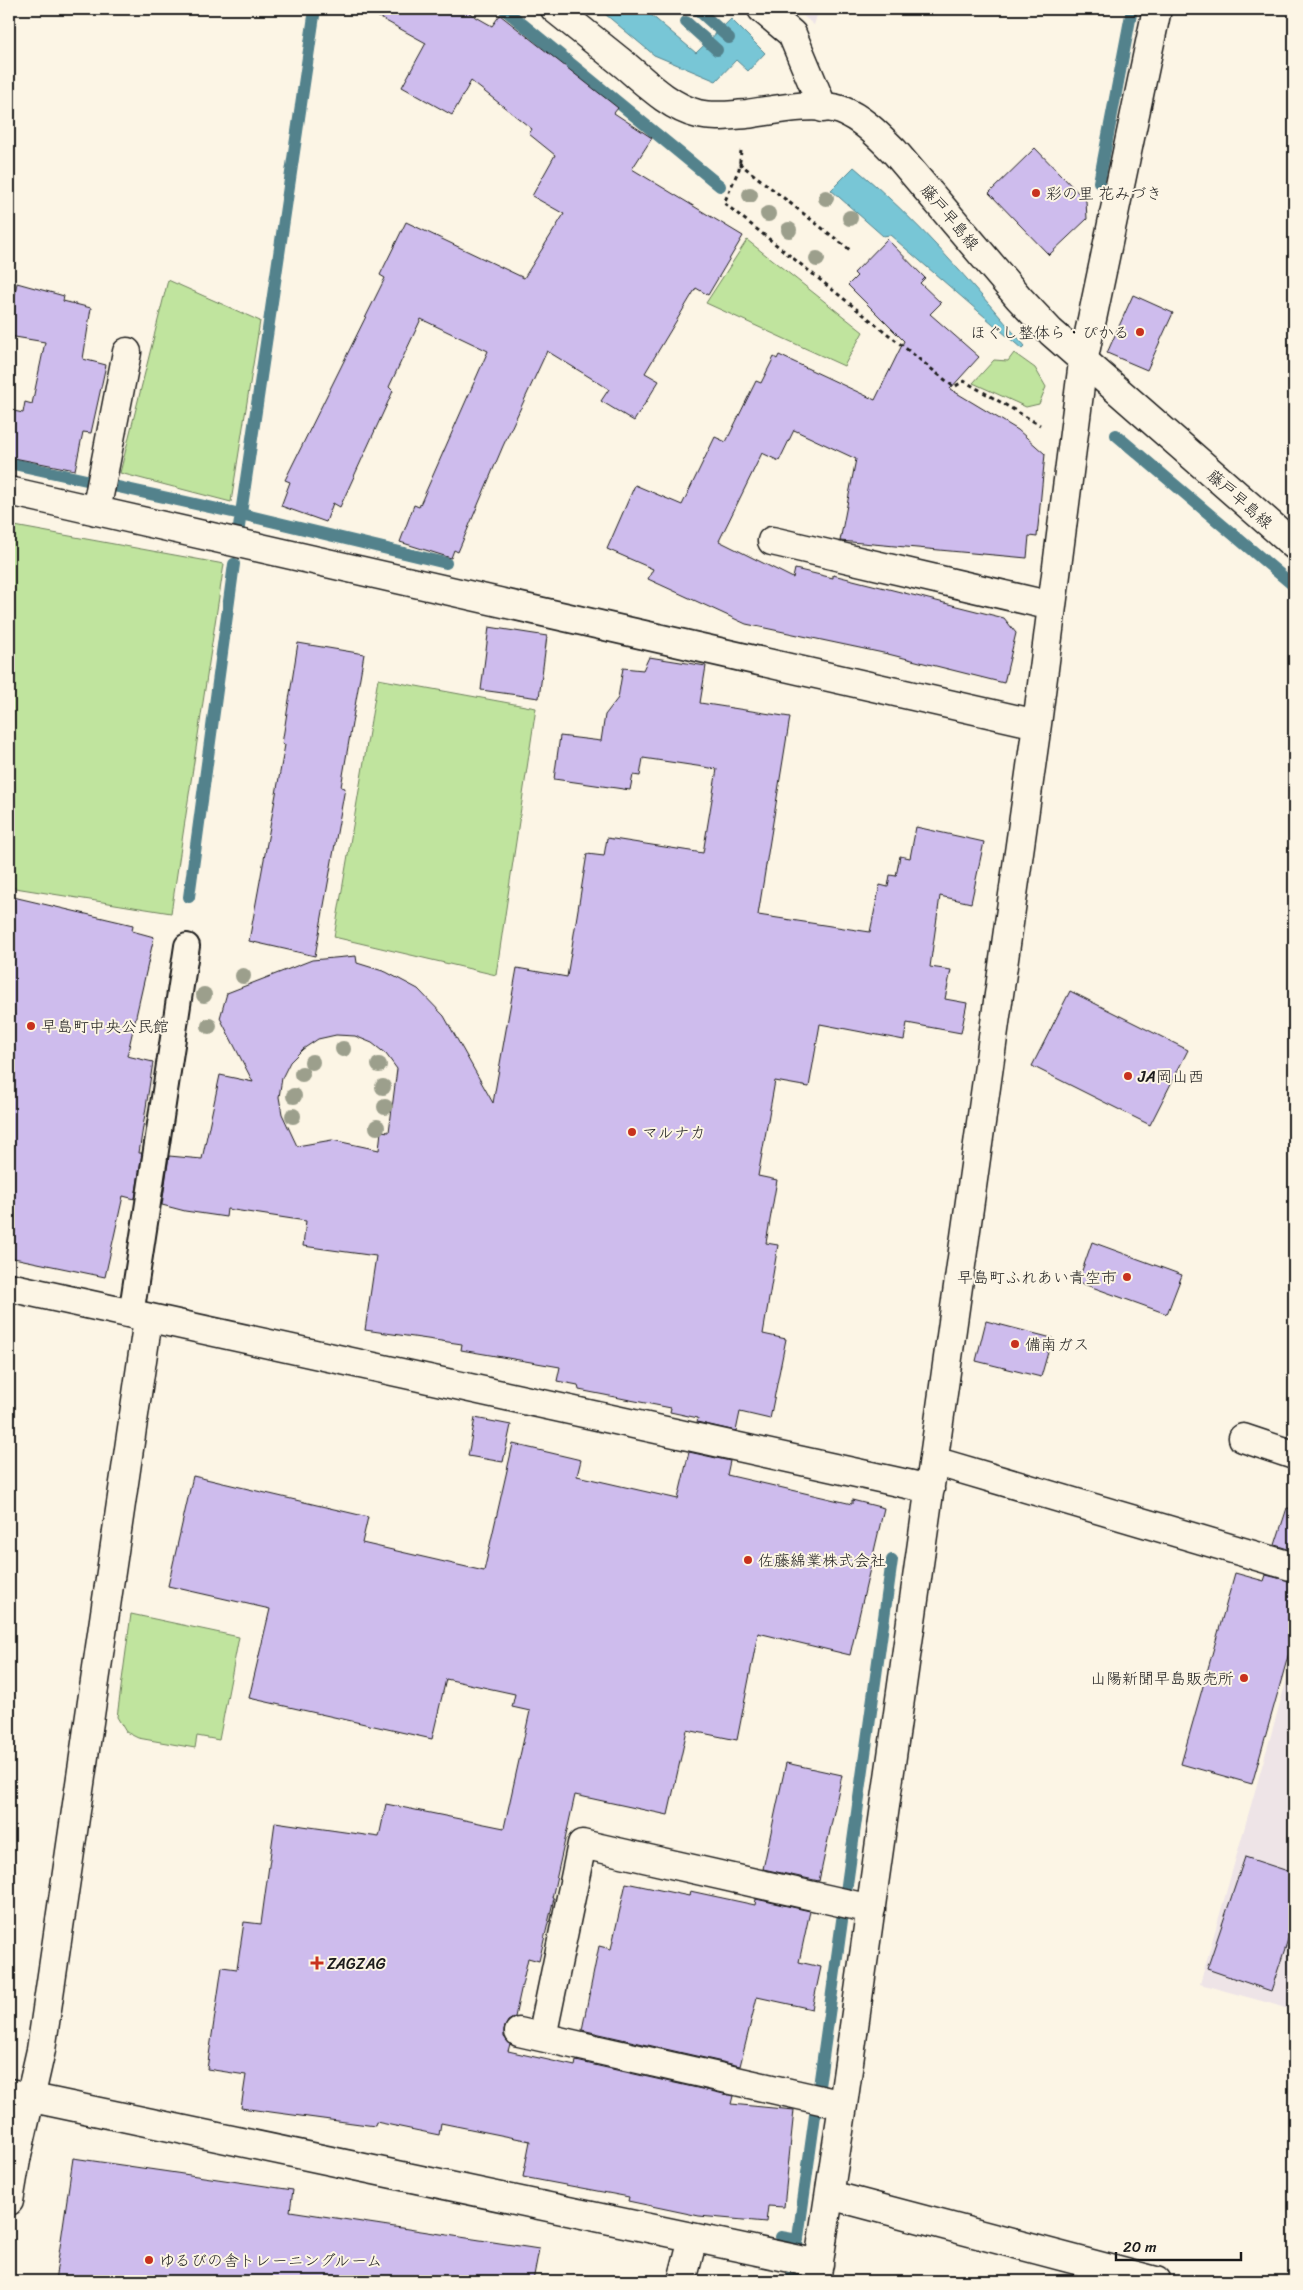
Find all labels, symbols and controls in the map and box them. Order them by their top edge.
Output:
street label: 藤戸早島線 [913,177,987,257]
place label: 彩の里 花みづき [1046,179,1162,208]
marker: 彩の里 花みづき [1030,187,1042,199]
place label: ほぐし整体ら・ぴかる [970,318,1130,347]
marker: ほぐし整体ら・ぴかる [1134,326,1146,338]
street label: 藤戸早島線 [1200,462,1280,536]
place label: 早島町中央公民館 [41,1012,169,1041]
marker: 早島町中央公民館 [25,1020,37,1032]
place label: JA岡山西 [1137,1062,1204,1091]
marker: JA岡山西 [1122,1070,1134,1082]
place label: マルナカ [642,1118,706,1147]
marker: マルナカ [626,1126,638,1138]
place label: 早島町ふれあい青空市 [957,1263,1117,1292]
marker: 早島町ふれあい青空市 [1121,1271,1133,1283]
place label: 備南ガス [1025,1330,1089,1359]
marker: 備南ガス [1009,1338,1021,1350]
place label: 佐藤綿業株式会社 [758,1546,886,1575]
marker: 佐藤綿業株式会社 [742,1554,754,1566]
place label: 山陽新聞早島販売所 [1090,1664,1234,1693]
marker: 山陽新聞早島販売所 [1238,1672,1250,1684]
place label: ZAGZAG [327,1949,386,1978]
marker: ZAGZAG [311,1957,323,1969]
scale bar [1116,2230,1240,2262]
text: 20 m [1123,2234,1157,2260]
place label: ゆるびの舎トレーニングルーム [159,2246,382,2275]
marker: ゆるびの舎トレーニングルーム [143,2254,155,2266]

